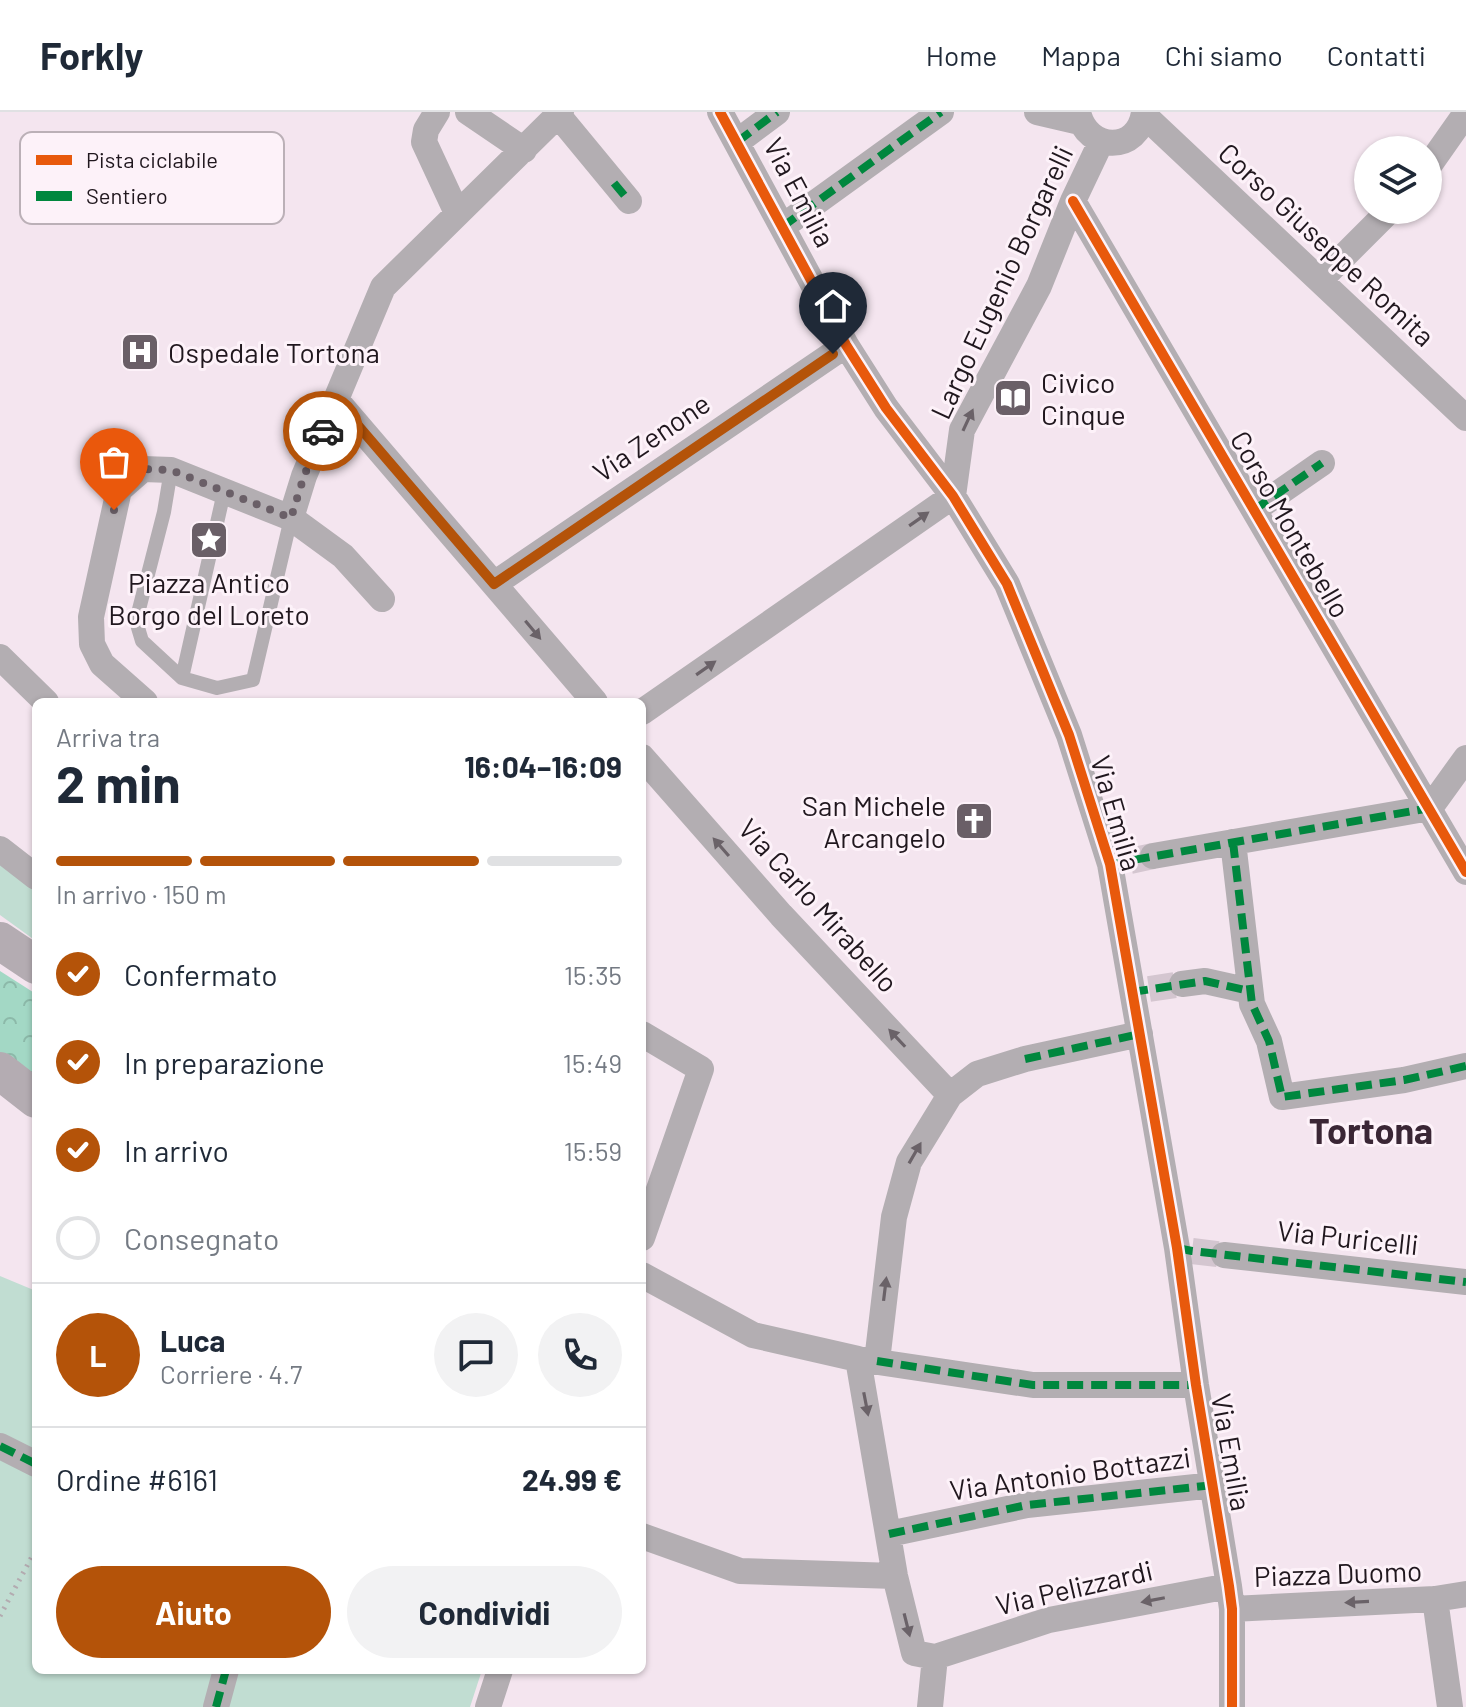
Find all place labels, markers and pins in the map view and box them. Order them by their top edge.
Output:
pin [799,272,867,354]
hospital icon: Ospedale Tortona [119,331,161,373]
place label: Ospedale Tortona [168,335,380,369]
place label: Civico Cinque [1041,365,1126,431]
library icon: Civico Cinque [992,377,1034,419]
pin [80,428,148,510]
place icon: Piazza Antico Borgo del Loreto [188,519,230,561]
place label: Piazza Antico Borgo del Loreto [108,565,310,631]
place label: San Michele Arcangelo [802,788,946,854]
church icon: San Michele Arcangelo [953,800,995,842]

